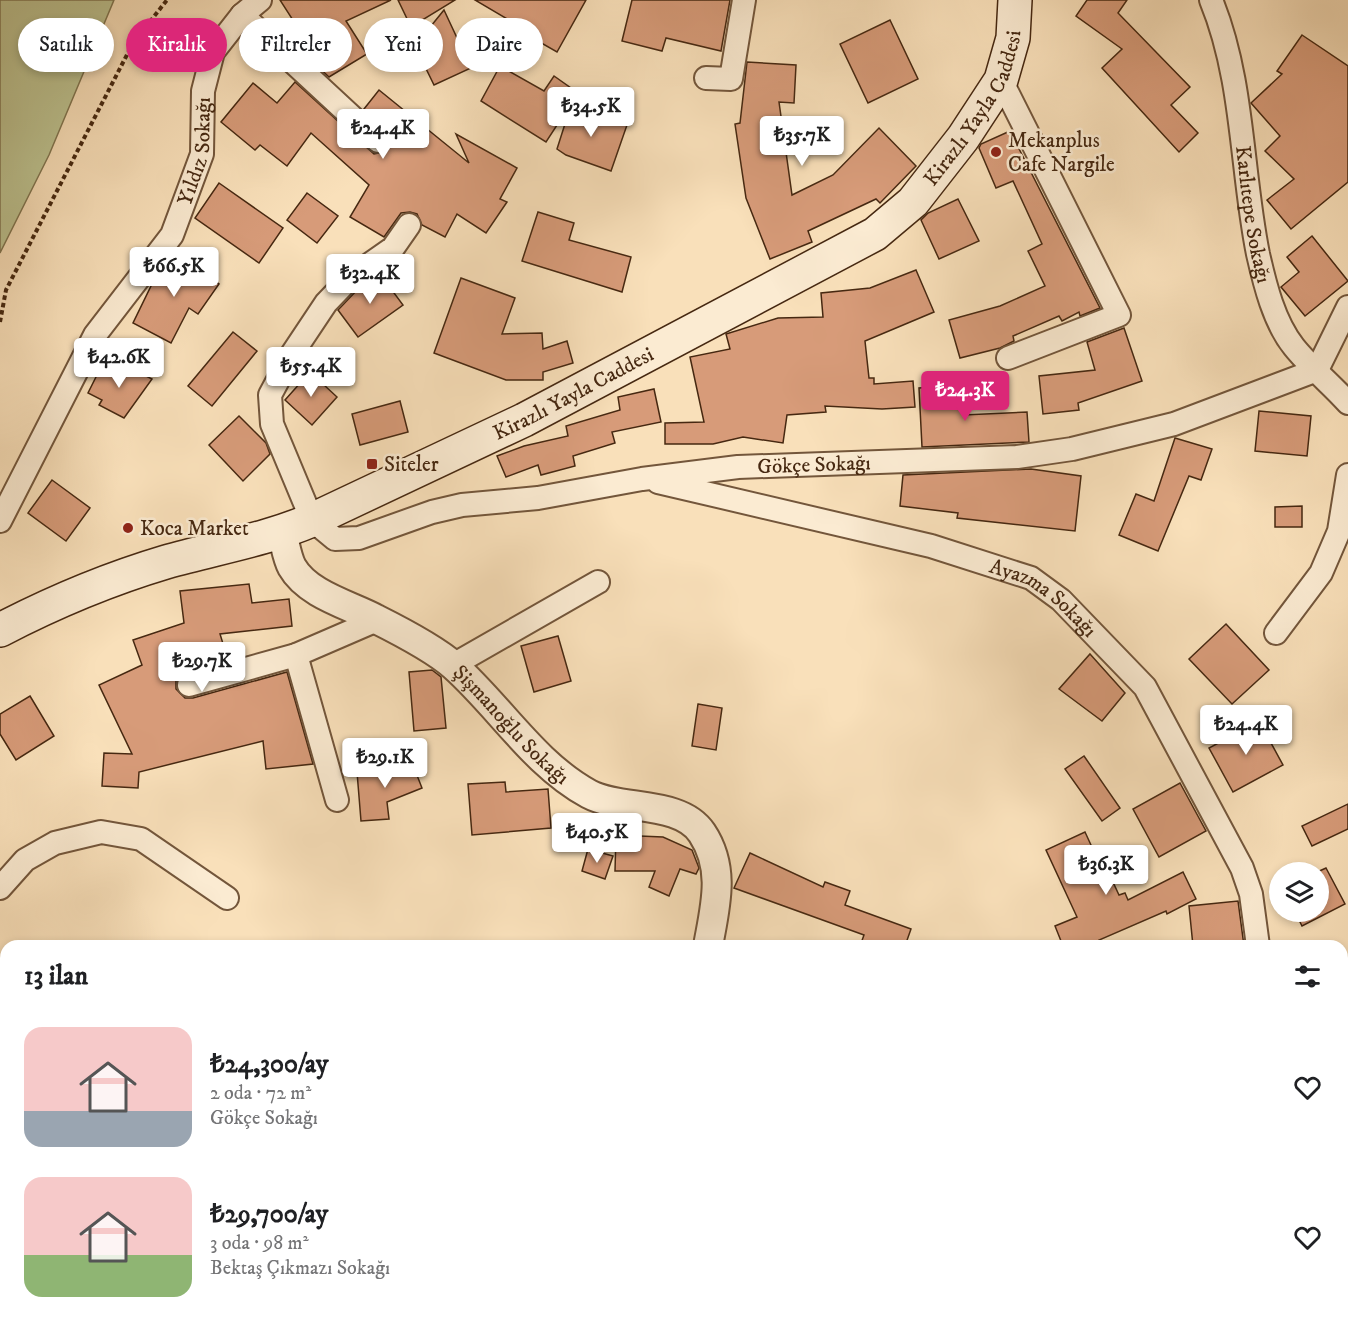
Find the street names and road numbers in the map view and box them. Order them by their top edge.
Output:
street label: Kirazlı Yayla Caddesi [918,30,1027,191]
street label: Yıldız Sokağı [172,97,217,209]
street label: Karlıtepe Sokağı [1229,144,1276,286]
street label: Kirazlı Yayla Caddesi [489,342,658,447]
street label: Gökçe Sokağı [757,450,871,480]
street label: Ayazma Sokağı [986,554,1102,643]
street label: Şişmanoğlu Sokağı [447,660,574,791]

